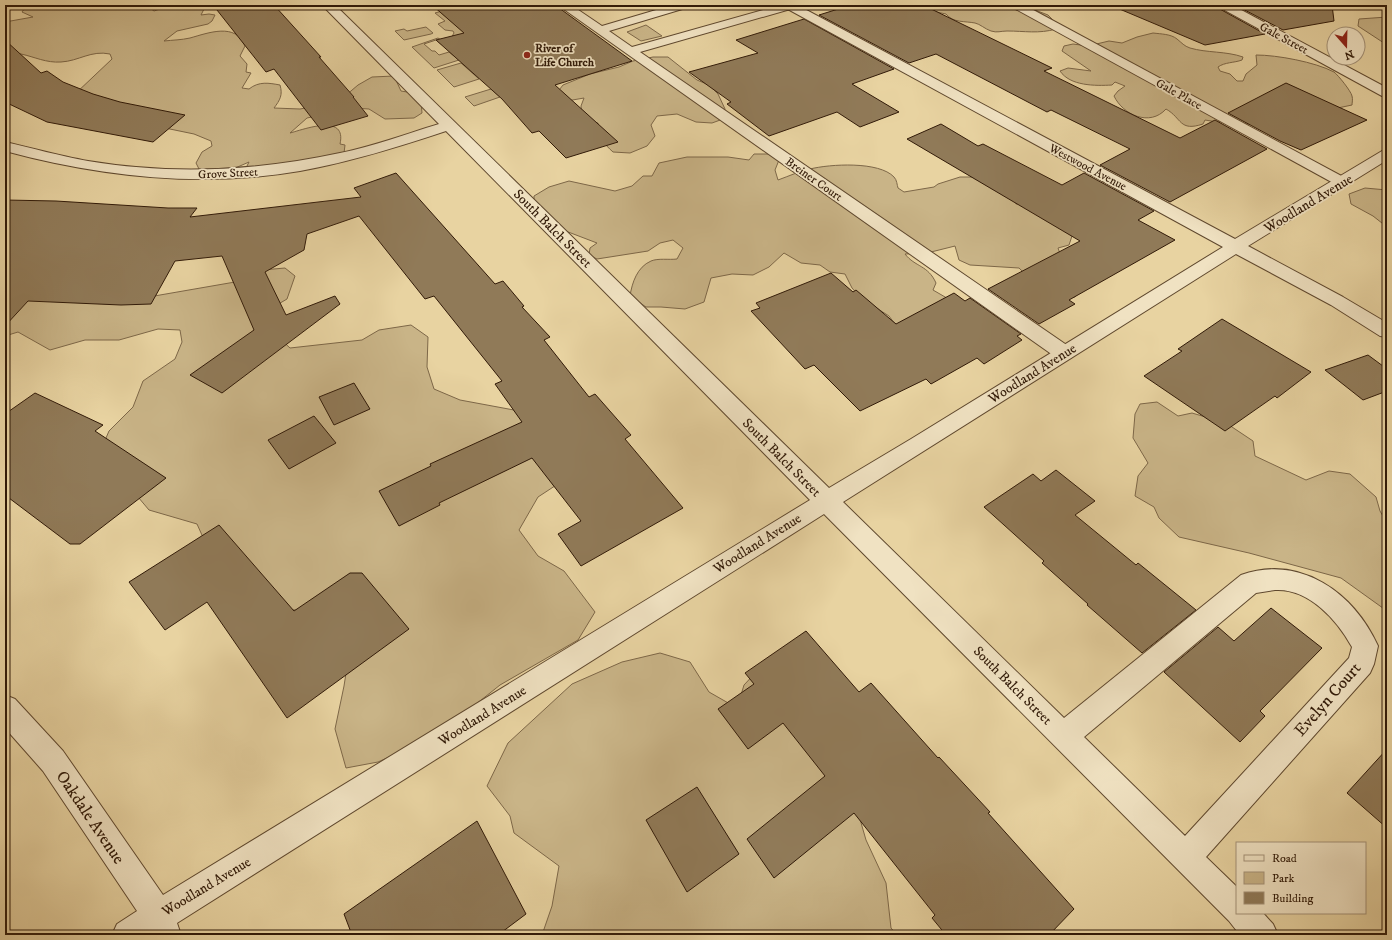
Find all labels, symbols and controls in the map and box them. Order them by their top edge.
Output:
street label: Gale Street [1257,19,1311,58]
north arrow [1326,26,1366,66]
place label: River of Life Church [535,41,595,70]
text: N [1342,46,1356,63]
marker: River of Life Church [522,50,532,60]
street label: Gale Place [1153,76,1204,113]
street label: Westwood Avenue [1046,140,1129,194]
street label: Breiner Court [782,154,845,205]
street label: Grove Street [198,164,258,183]
street label: Woodland Avenue [1260,170,1356,238]
street label: South Balch Street [509,186,596,272]
street label: Woodland Avenue [984,339,1080,409]
street label: South Balch Street [738,415,825,501]
street label: Woodland Avenue [709,509,805,579]
street label: South Balch Street [969,643,1056,729]
street label: Evelyn Court [1290,658,1366,741]
street label: Woodland Avenue [434,681,530,751]
street label: Oakdale Avenue [51,767,129,868]
legend [1236,842,1366,914]
text: Road [1272,851,1297,866]
street label: Woodland Avenue [158,853,254,921]
text: Park [1272,871,1294,886]
text: Building [1272,891,1313,906]

